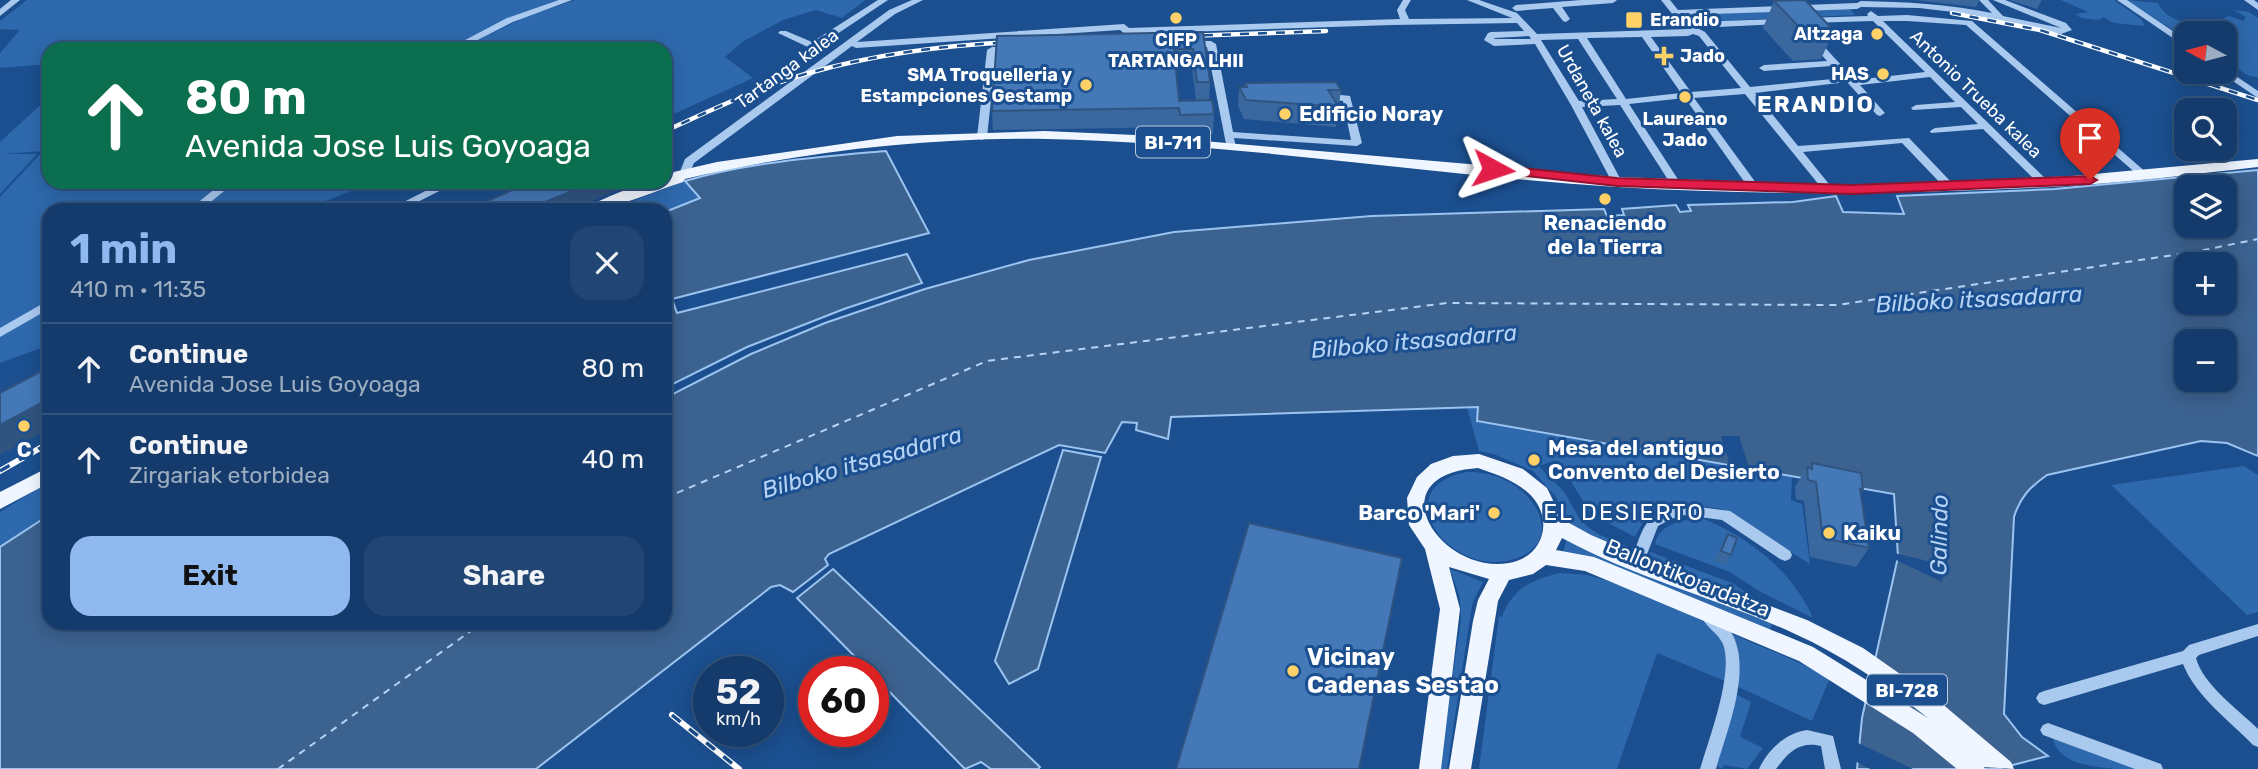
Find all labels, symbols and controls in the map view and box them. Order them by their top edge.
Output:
place label: Erandio [1650,9,1719,31]
marker: CIFP TARTANGA LHII [1168,10,1184,26]
marker: Erandio [1624,10,1644,30]
north arrow [2174,21,2236,84]
map controls [2174,21,2237,392]
place label: Altzaga [1794,23,1863,45]
street label: Tartanga kalea [731,24,843,114]
street label: Antonio Trueba kalea [1905,25,2047,163]
marker: Altzaga [1869,26,1885,42]
place label: CIFP TARTANGA LHII [1108,29,1244,72]
street label: Urdaneta kalea [1552,41,1632,161]
place label: Jado [1680,45,1725,67]
marker: Jado [1654,46,1674,66]
place label: HAS [1831,63,1869,85]
place label: SMA Troquelleria y Estampciones Gestamp [860,64,1072,107]
marker: HAS [1875,66,1891,82]
text: 80 m [185,68,307,126]
icon: ahead [70,70,161,161]
marker: SMA Troquelleria y Estampciones Gestamp [1078,77,1094,93]
marker: Laureano Jado [1677,89,1693,105]
district label: ERANDIO [1757,90,1875,118]
button: search [2174,98,2237,161]
place label: Edificio Noray [1299,101,1444,126]
marker: Edificio Noray [1277,106,1293,122]
place label: Laureano Jado [1643,108,1727,151]
pin [2060,108,2120,180]
icon: arrive [2071,119,2109,157]
road number: BI-711 [1136,126,1210,158]
text: Avenida Jose Luis Goyoaga [185,127,591,165]
position arrow [1456,132,1530,206]
button: layers [2174,175,2237,238]
marker: Renaciendo de la Tierra [1597,191,1613,207]
place label: Renaciendo de la Tierra [1543,210,1667,259]
text: 1 min [70,224,177,274]
button: close [570,226,644,300]
button: + [2174,252,2237,315]
text: 410 m · 11:35 [70,275,206,303]
water label: Bilboko itsasadarra [1875,280,2083,318]
water label: Bilboko itsasadarra [1310,318,1518,364]
button: − [2174,329,2237,392]
text: Continue [129,339,248,370]
icon: ahead [70,350,108,388]
text: 80 m [581,353,644,384]
text: Avenida Jose Luis Goyoaga [129,370,421,398]
marker: C [16,418,32,434]
water label: Bilboko itsasadarra [759,420,965,504]
text: Continue [129,430,248,461]
place label: Mesa del antiguo Convento del Desierto [1548,435,1780,484]
place label: C [17,437,32,462]
icon: ahead [70,441,108,479]
text: 40 m [582,444,644,475]
marker: Mesa del antiguo Convento del Desierto [1526,452,1542,468]
text: Zirgariak etorbidea [129,461,330,489]
water label: Galindo [1924,494,1954,576]
district label: EL DESIERTO [1543,498,1705,526]
place label: Barco 'Mari' [1358,500,1480,525]
marker: Barco 'Mari' [1486,505,1502,521]
place label: Kaiku [1843,520,1901,545]
marker: Kaiku [1821,525,1837,541]
street label: Ballontiko ardatza [1602,533,1774,622]
button: Exit [70,536,350,616]
button: Share [364,536,644,616]
place label: Vicinay Cadenas Sestao [1307,643,1499,699]
speed limit sign: 60 [798,656,889,747]
marker: Vicinay Cadenas Sestao [1285,663,1301,679]
text: 52 [716,671,761,713]
road number: BI-728 [1867,674,1947,706]
text: km/h [716,708,761,730]

